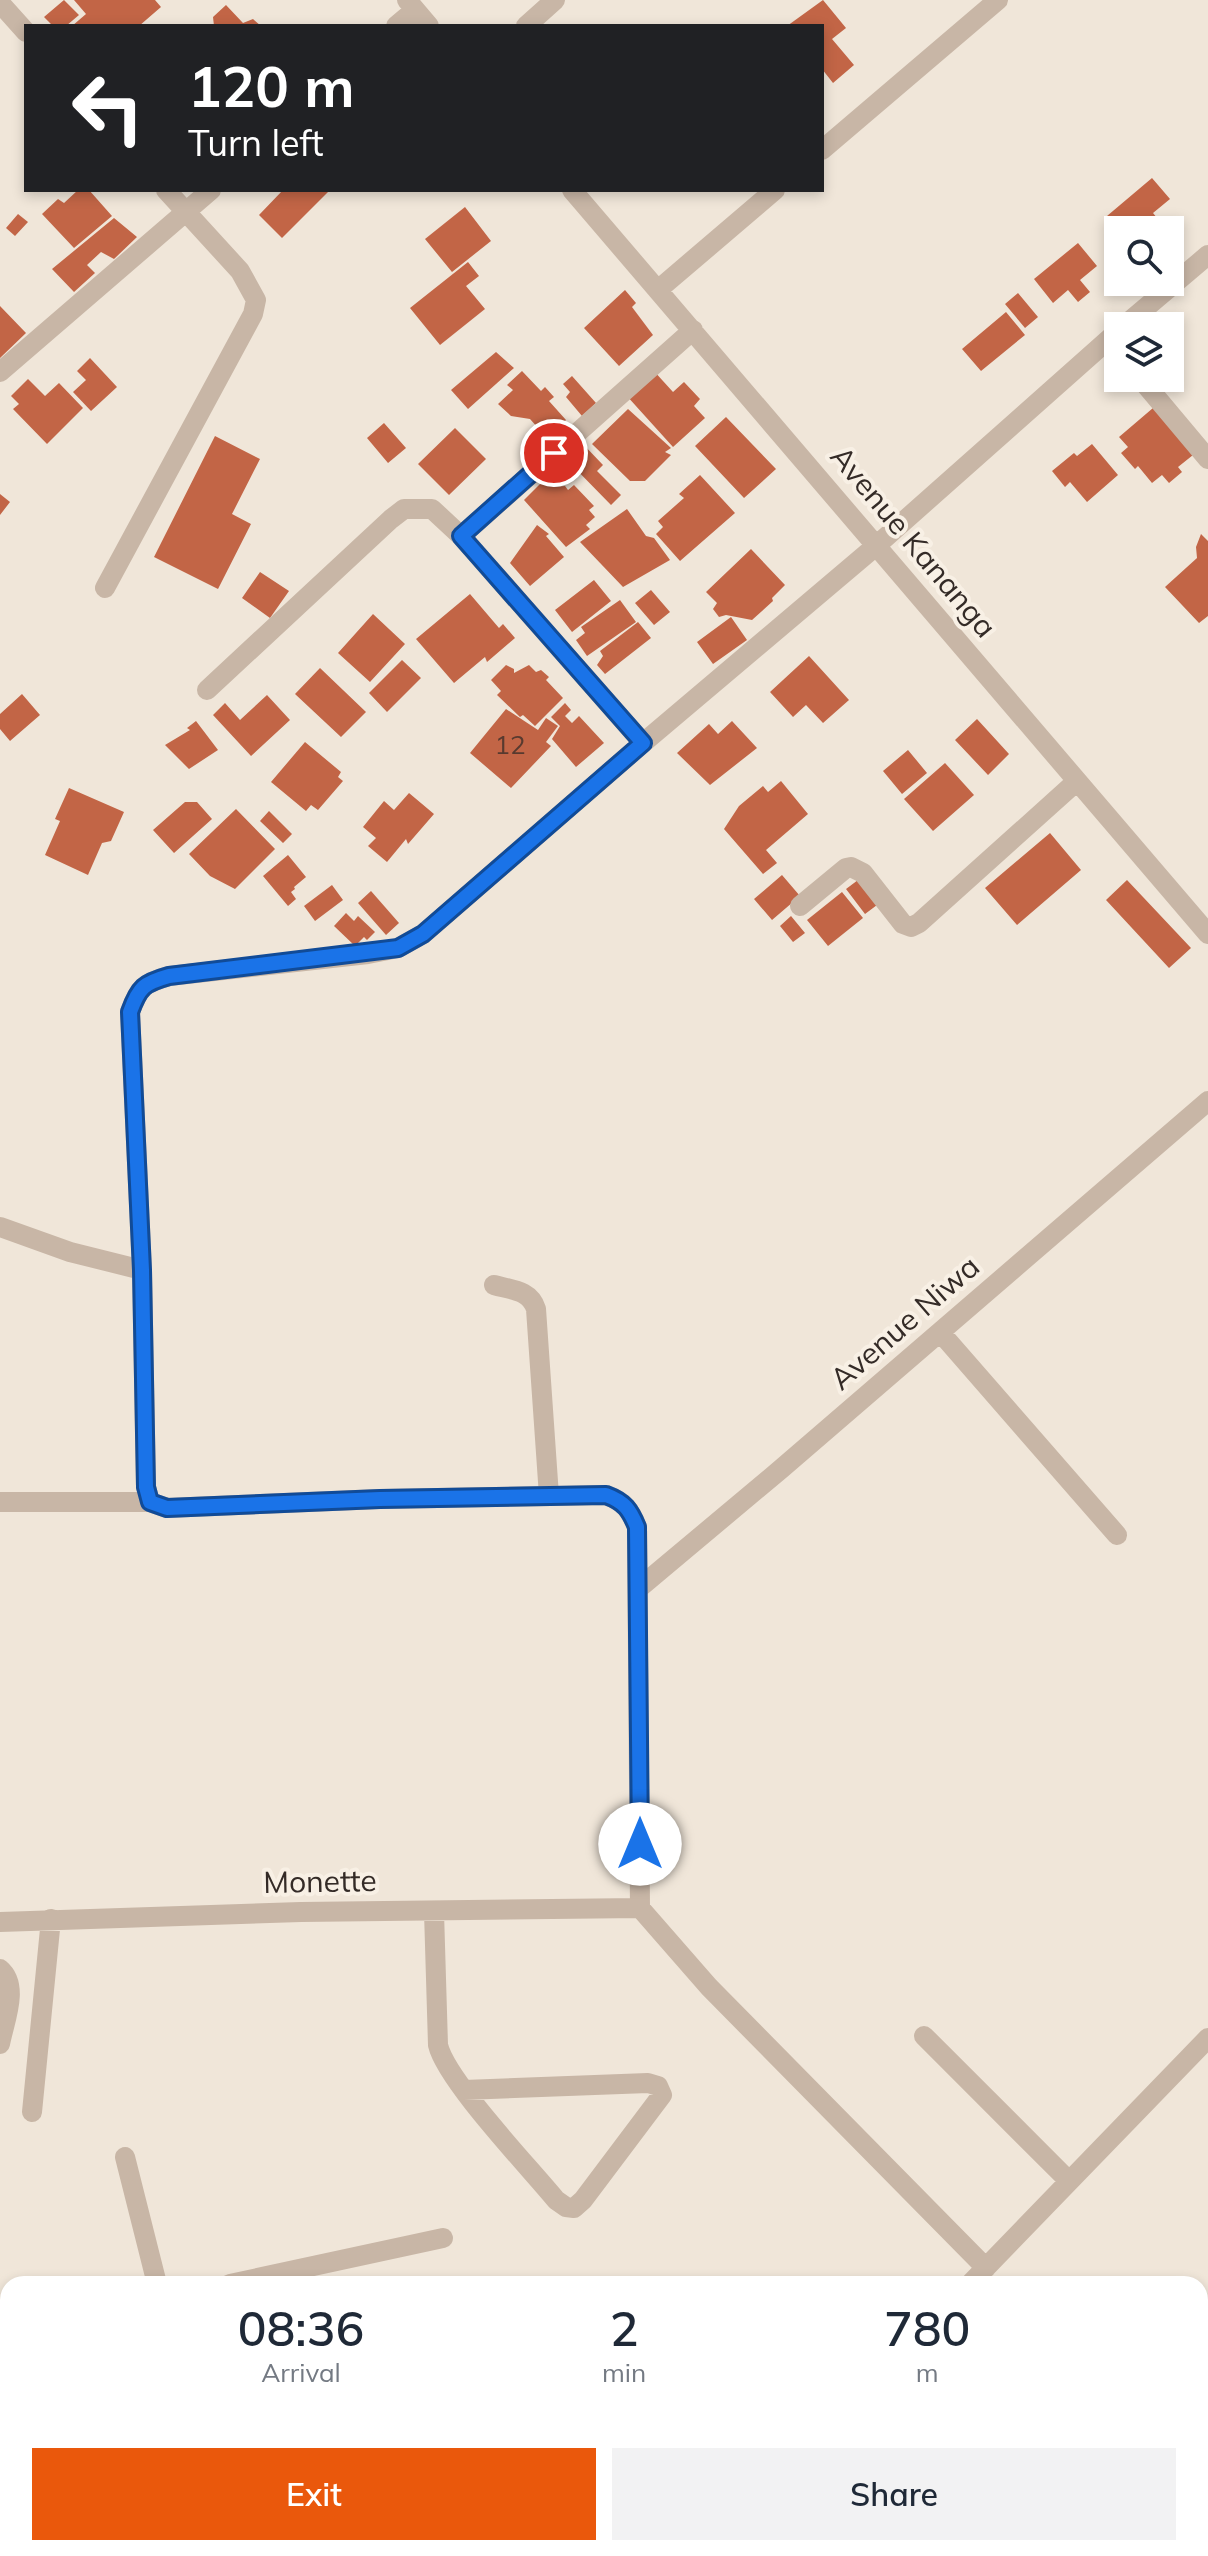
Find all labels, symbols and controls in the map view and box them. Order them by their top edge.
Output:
text: 120 m [188,51,355,121]
icon: left [56,56,160,160]
text: Turn left [188,120,324,165]
map controls [1104,216,1184,392]
button: search [1104,216,1184,296]
button: layers [1104,312,1184,392]
pin [520,419,588,487]
icon: arrive [532,431,576,475]
street label: Avenue Kananga [823,438,1005,645]
house number: 12 [494,728,526,761]
street label: Avenue Niwa [822,1247,987,1397]
position arrow [598,1802,682,1886]
street label: Monette [263,1861,377,1901]
text: 08:36 [238,2298,364,2358]
text: 2 [610,2298,638,2358]
text: 780 [884,2298,970,2358]
text: Arrival [261,2356,341,2389]
text: min [602,2356,646,2389]
text: m [916,2356,939,2389]
button: Exit [32,2448,596,2540]
button: Share [612,2448,1176,2540]

